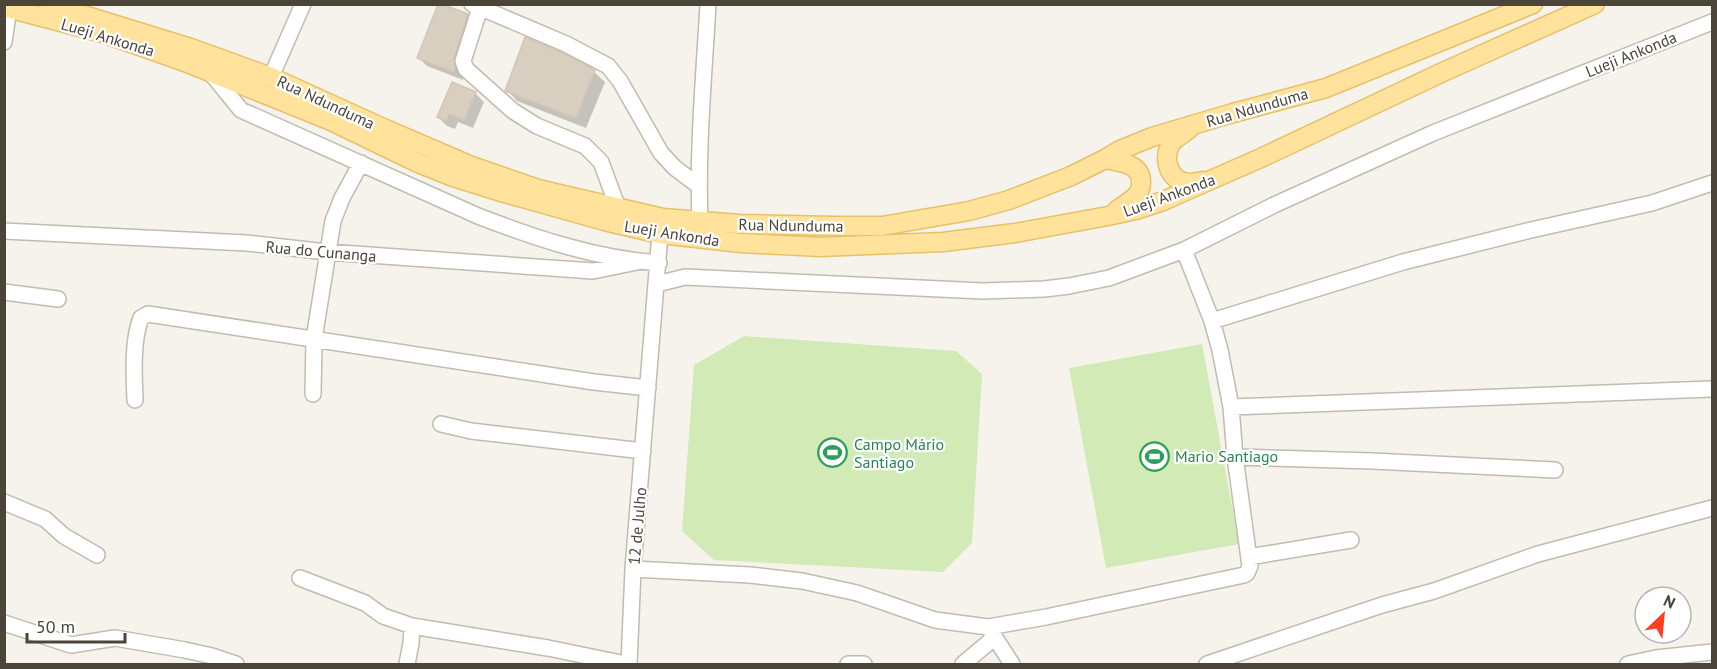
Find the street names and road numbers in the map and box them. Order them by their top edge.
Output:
street label: Lueji Ankonda [59,13,157,61]
street label: Lueji Ankonda [1583,27,1679,81]
street label: Rua Ndunduma [274,71,378,133]
street label: Rua Ndunduma [1204,83,1310,131]
street label: Lueji Ankonda [1120,169,1218,221]
street label: Rua Ndunduma [738,214,844,236]
street label: Lueji Ankonda [623,216,721,250]
street label: Rua do Cunanga [265,236,377,266]
street label: 12 de Julho [624,486,650,566]

